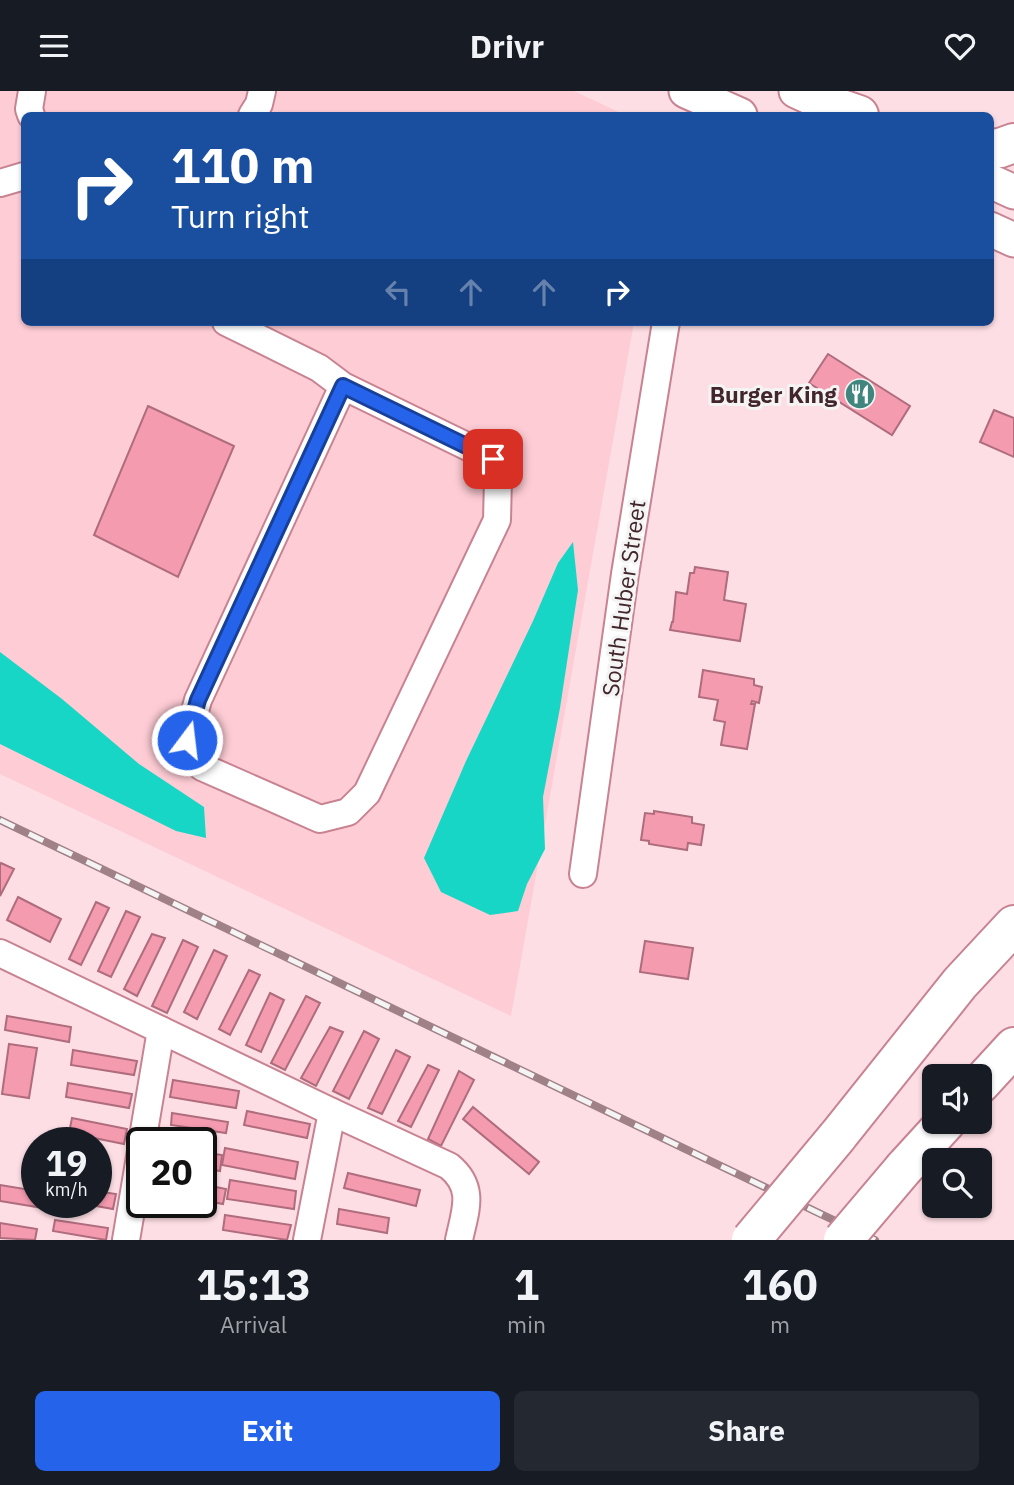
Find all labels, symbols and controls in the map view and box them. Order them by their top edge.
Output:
text: Drivr [470,25,544,67]
icon: menu [35,27,73,65]
icon: heart [941,27,979,65]
text: 110 m [171,133,315,196]
icon: right [56,140,147,231]
text: Turn right [171,195,309,237]
icon: left [379,273,417,311]
icon: ahead [452,273,490,311]
icon: ahead [525,273,563,311]
icon: right [598,273,636,311]
restaurant icon: Burger King [843,377,877,411]
place label: Burger King [710,379,837,409]
pin [463,429,523,489]
icon: arrive [474,440,512,478]
street label: South Huber Street [594,498,652,698]
position arrow [150,703,224,777]
map controls [922,1064,992,1218]
button: sound [922,1064,992,1134]
speed limit sign: 20 [126,1127,217,1218]
text: 19 [45,1140,88,1186]
button: search [922,1148,992,1218]
text: km/h [45,1178,88,1201]
text: 15:13 [196,1257,311,1312]
text: 1 [514,1257,539,1312]
text: 160 [742,1257,818,1312]
text: Arrival [220,1309,287,1339]
text: min [507,1309,546,1339]
text: m [770,1309,790,1339]
button: Exit [35,1391,500,1471]
button: Share [514,1391,979,1471]

